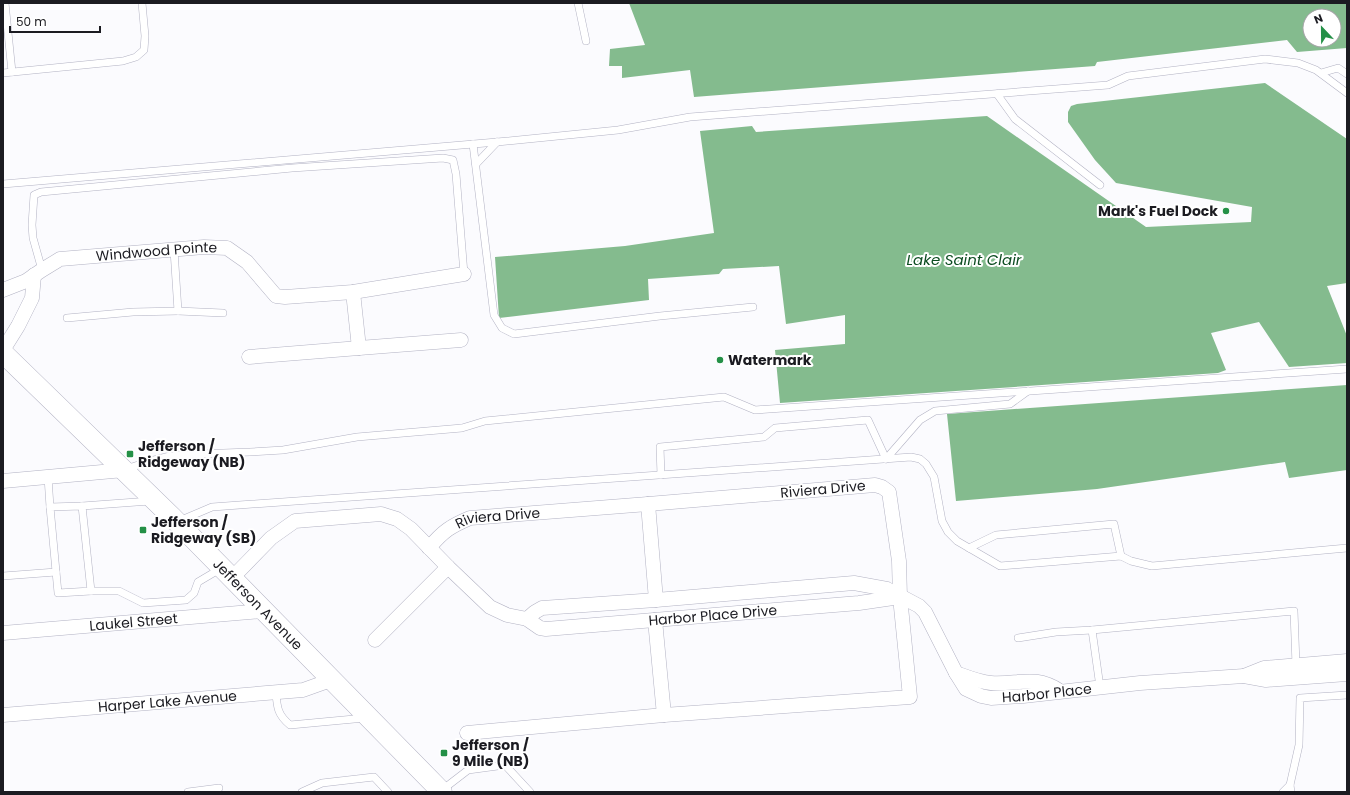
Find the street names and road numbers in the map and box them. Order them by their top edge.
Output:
street label: Windwood Pointe [95,237,218,266]
street label: Riviera Drive [780,475,867,503]
street label: Riviera Drive [452,502,541,533]
street label: Jefferson Avenue [208,554,308,655]
street label: Harbor Place Drive [648,600,778,630]
street label: Laukel Street [89,608,179,636]
street label: Harbor Place [1001,678,1093,707]
street label: Harper Lake Avenue [97,686,238,717]

